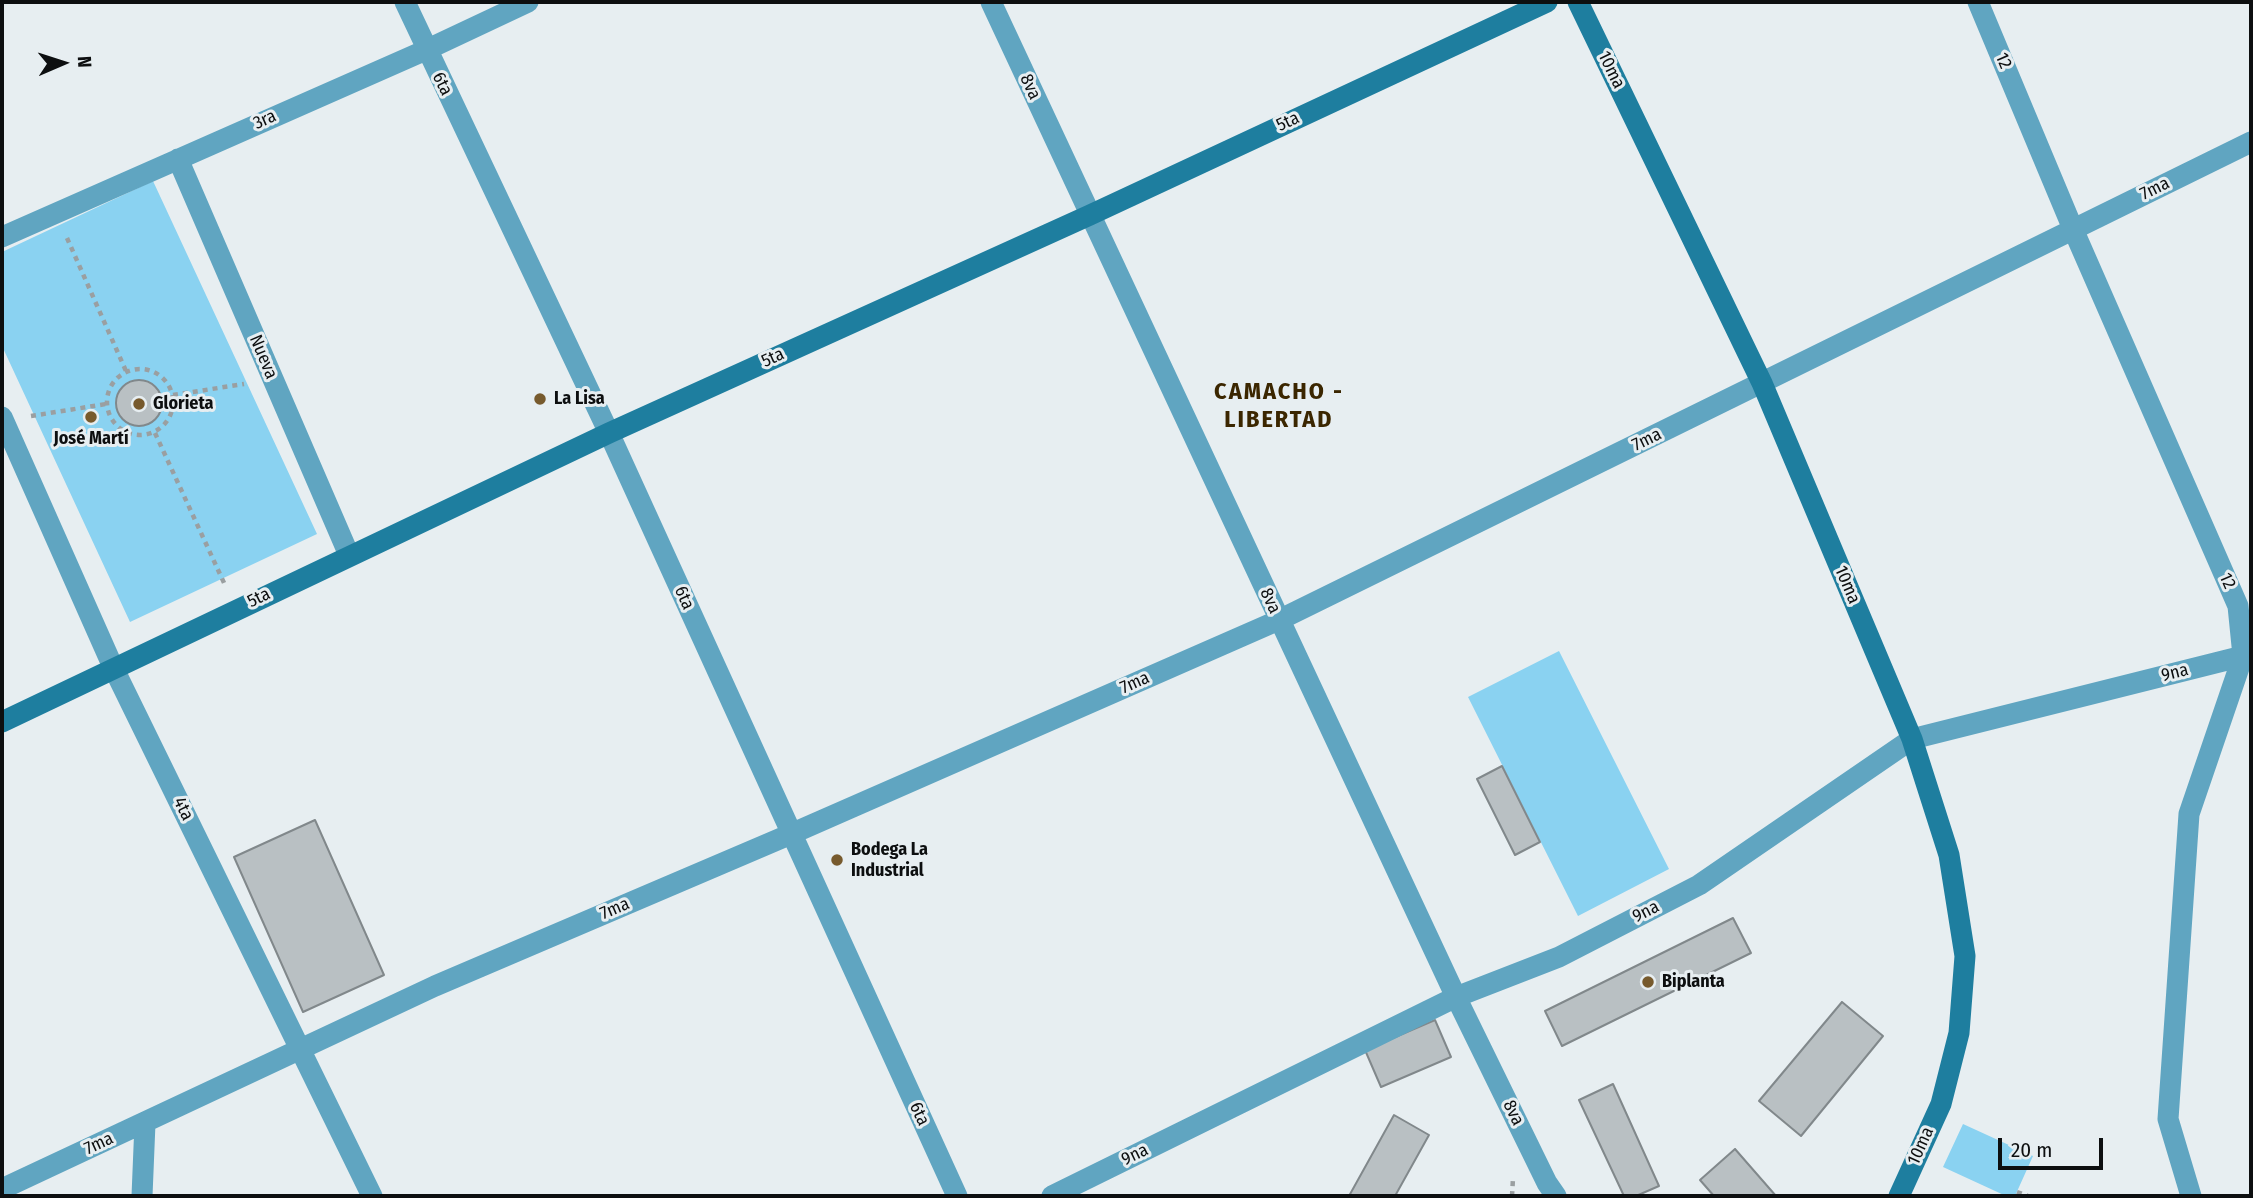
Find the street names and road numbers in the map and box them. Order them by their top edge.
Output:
street label: 10ma [1593,48,1629,92]
street label: 12 [1990,50,2016,72]
street label: 6ta [427,69,457,99]
street label: 8va [1015,71,1045,103]
street label: 3ra [250,106,280,134]
street label: 5ta [1273,107,1303,137]
street label: 7ma [2137,173,2173,205]
street label: Nueva [244,332,282,382]
street label: 5ta [758,344,788,372]
street label: 7ma [1629,424,1665,456]
street label: 10ma [1829,563,1865,607]
street label: 12 [2214,570,2240,592]
street label: 5ta [244,583,274,613]
street label: 6ta [669,583,699,613]
street label: 8va [1255,585,1285,617]
street label: 9na [2159,659,2191,687]
street label: 7ma [1117,667,1153,699]
street label: 4ta [168,794,198,824]
street label: 7ma [597,893,633,925]
street label: 9na [1629,896,1663,928]
street label: 8va [1498,1097,1528,1129]
street label: 6ta [904,1099,934,1129]
street label: 10ma [1903,1124,1939,1168]
street label: 7ma [81,1128,117,1160]
street label: 9na [1118,1139,1152,1171]

